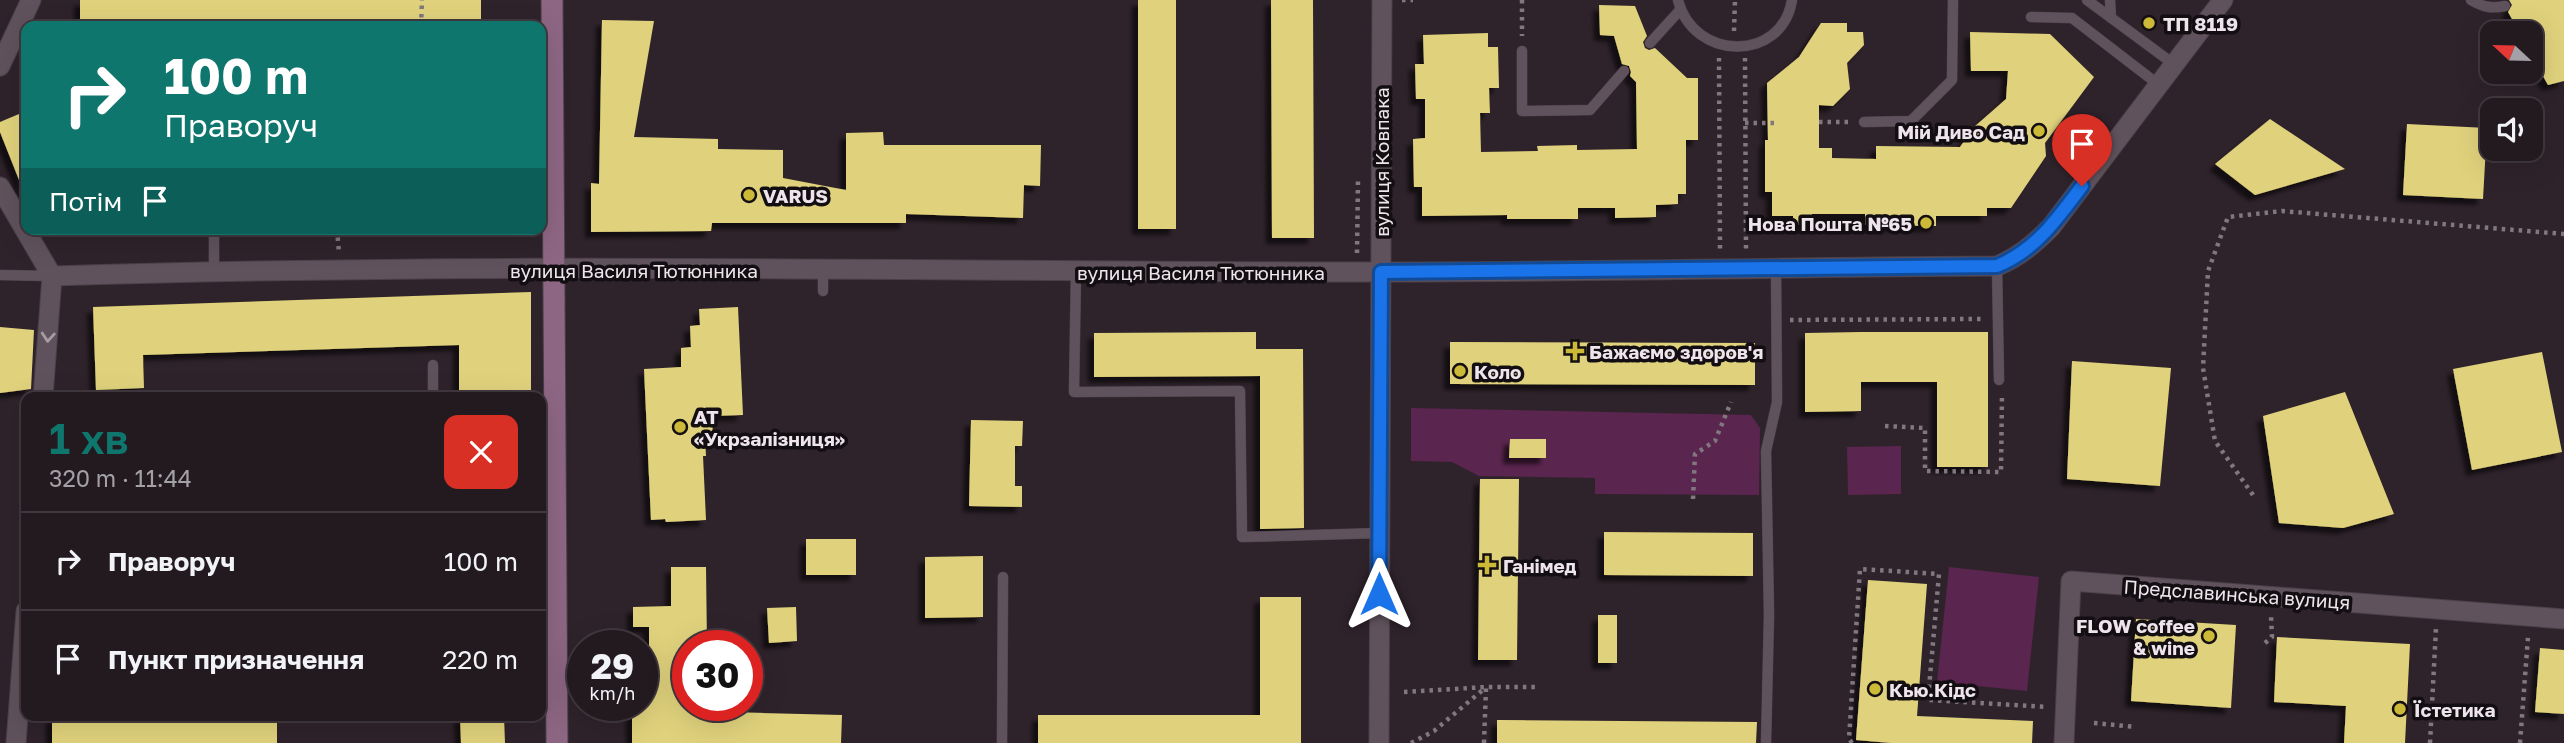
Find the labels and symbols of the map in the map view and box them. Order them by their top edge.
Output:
place label: ТП 8119 [2163,12,2238,35]
marker: ТП 8119 [2141,15,2157,31]
north arrow [2480,21,2543,84]
street label: вулиця Ковпака [1370,87,1393,237]
pin [2052,114,2112,186]
place label: Мiй Диво Сад [1897,120,2025,143]
marker: Мiй Диво Сад [2031,123,2047,139]
place label: VARUS [763,184,828,207]
marker: VARUS [741,187,757,203]
place label: Нова Пошта №65 [1748,212,1912,235]
marker: Нова Пошта №65 [1918,215,1934,231]
street label: вулиця Василя Тютюнника [510,259,758,282]
street label: вулиця Василя Тютюнника [1077,261,1325,284]
one-way arrow [41,332,56,343]
place label: Бажаємо здоров'я [1589,340,1763,363]
marker: Бажаємо здоров'я [1567,343,1583,359]
place label: Коло [1474,360,1522,383]
marker: Коло [1452,363,1468,379]
place label: АТ «Укрзалізниця» [694,405,845,450]
marker: АТ «Укрзалізниця» [672,419,688,435]
place label: Ганімед [1503,554,1577,577]
marker: Ганімед [1477,555,1497,575]
position arrow [1342,557,1416,631]
street label: Предславинська вулиця [2123,575,2351,613]
place label: FLOW coffee & wine [2076,614,2195,659]
marker: FLOW coffee & wine [2201,628,2217,644]
speed limit sign: 30 [672,630,763,721]
place label: Кью.Кідс [1889,678,1976,701]
marker: Кью.Кідс [1867,681,1883,697]
place label: Їстетика [2413,698,2495,721]
marker: Їстетика [2392,701,2408,717]

